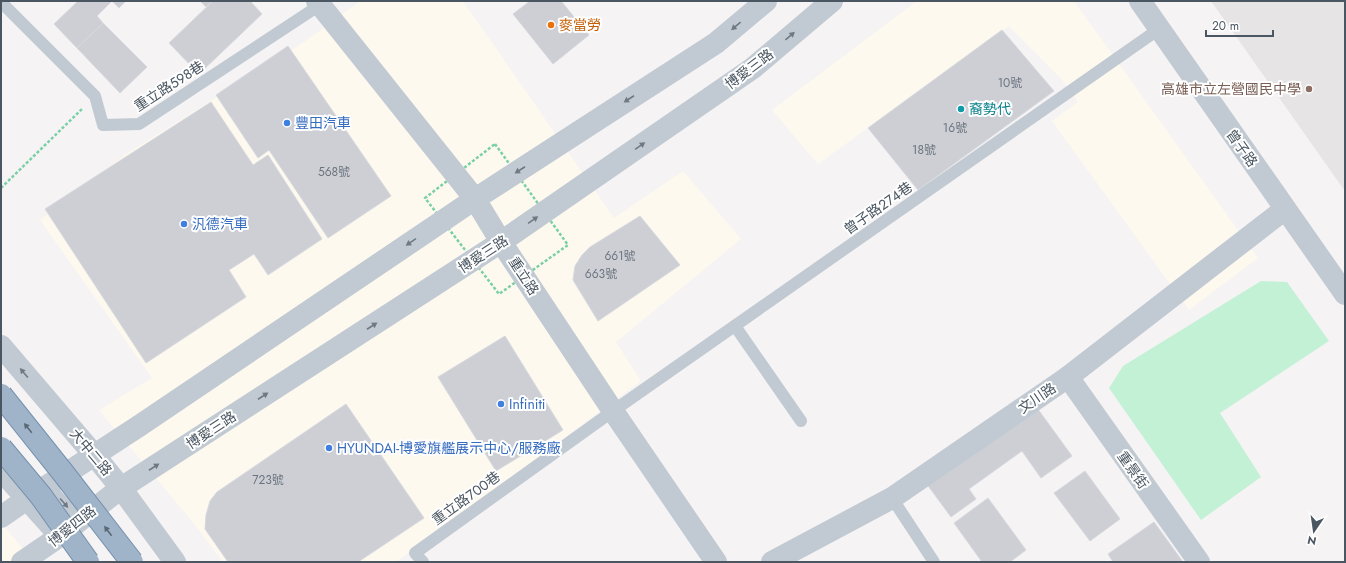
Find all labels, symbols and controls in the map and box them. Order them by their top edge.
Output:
scale bar [1206,12,1273,38]
place label: 麥當勞 [559,15,601,35]
text: 20 m [1212,17,1239,35]
marker: 麥當勞 [546,20,556,30]
one-way arrow [731,22,741,31]
one-way arrow [785,32,796,41]
street label: 博愛三路 [721,44,777,94]
street label: 重立路598巷 [130,56,208,116]
house number: 10號 [998,74,1022,92]
place label: 高雄市立左營國民中學 [1161,79,1301,99]
marker: 高雄市立左營國民中學 [1304,84,1314,94]
one-way arrow [624,95,634,103]
place label: 裔勢代 [969,99,1011,119]
marker: 裔勢代 [956,104,966,114]
place label: 豐田汽車 [295,113,351,133]
marker: 豐田汽車 [282,118,292,128]
house number: 16號 [943,119,967,137]
street label: 曾子路 [1222,125,1262,171]
house number: 18號 [912,141,936,159]
one-way arrow [635,142,646,150]
house number: 568號 [318,163,350,181]
one-way arrow [514,166,525,174]
street label: 曾子路274巷 [840,177,916,239]
place label: 汎德汽車 [192,214,248,234]
one-way arrow [528,216,539,224]
marker: 汎德汽車 [179,219,189,229]
street label: 博愛三路 [454,230,512,278]
one-way arrow [406,238,416,246]
house number: 661號 [604,247,636,265]
street label: 重立路 [504,253,544,299]
house number: 663號 [585,265,617,283]
one-way arrow [366,322,378,329]
one-way arrow [20,368,29,377]
street label: 文川路 [1014,378,1060,418]
one-way arrow [257,393,269,400]
place label: Infiniti [509,394,545,414]
marker: Infiniti [496,399,506,409]
street label: 博愛三路 [182,406,240,454]
one-way arrow [24,423,32,434]
street label: 大中二路 [65,424,117,480]
place label: HYUNDAI-博愛旗艦展示中心/服務廠 [337,438,560,458]
marker: HYUNDAI-博愛旗艦展示中心/服務廠 [324,443,334,453]
street label: 重景街 [1113,447,1153,493]
one-way arrow [148,463,159,471]
street label: 重立路700巷 [428,466,504,530]
house number: 723號 [252,471,284,489]
one-way arrow [59,498,68,508]
street label: 博愛四路 [44,501,100,551]
north arrow [1294,511,1334,551]
one-way arrow [104,526,112,536]
text: N [1306,532,1318,550]

